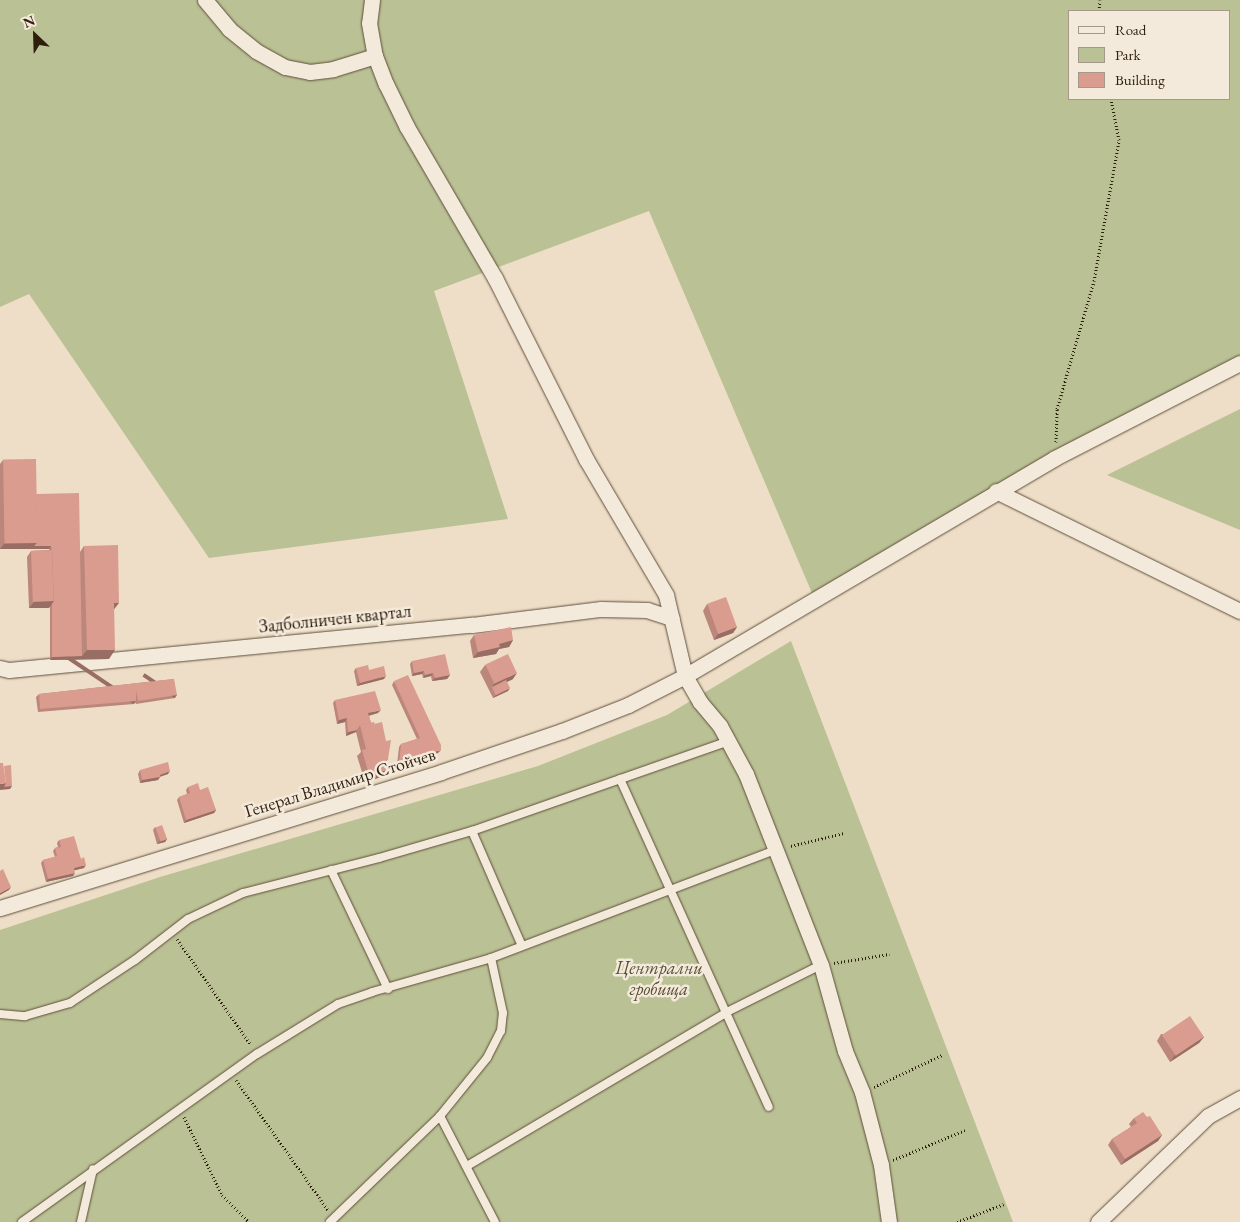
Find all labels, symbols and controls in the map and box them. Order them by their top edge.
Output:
north arrow [10,10,60,60]
legend [1068,10,1230,100]
text: N [20,11,38,32]
text: Road [1115,20,1146,39]
text: Park [1115,45,1141,64]
text: Building [1115,70,1165,89]
street label: Задболничен квартал [258,600,412,638]
street label: Генерал Владимир Стойчев [242,744,438,822]
park label: Централни гробища [615,958,703,1001]

